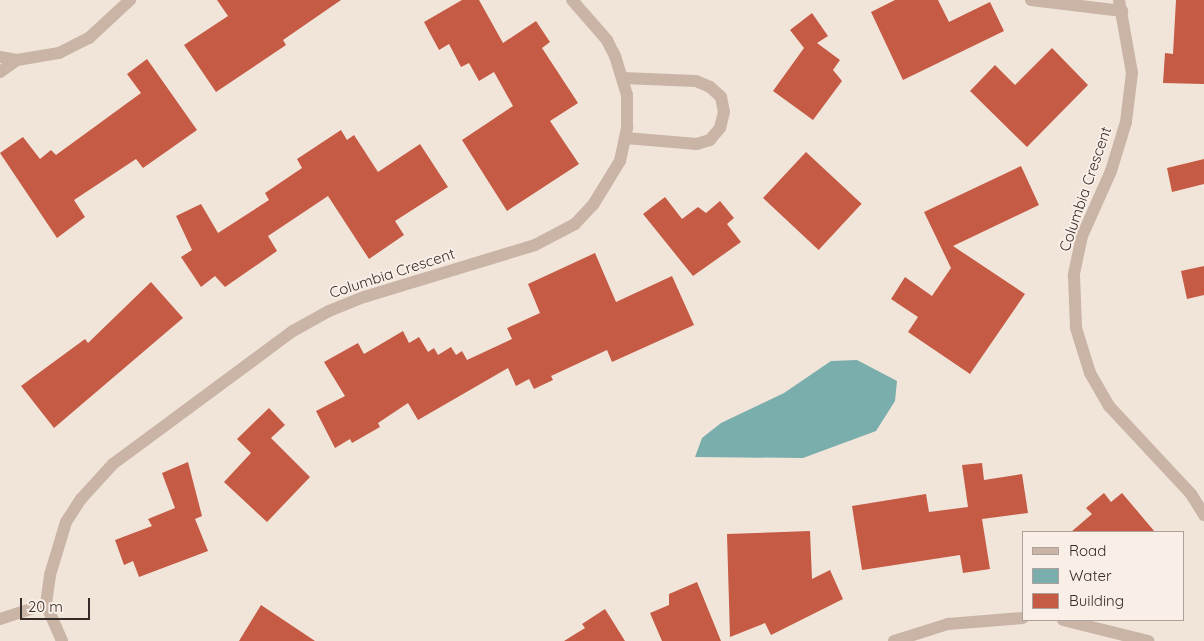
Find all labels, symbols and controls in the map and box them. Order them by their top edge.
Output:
street label: Columbia Crescent [1055,124,1115,254]
street label: Columbia Crescent [327,244,457,302]
legend [1022,531,1184,621]
text: Road [1069,541,1106,560]
text: Water [1069,566,1112,585]
scale bar [22,588,92,620]
text: Building [1069,591,1124,610]
text: 20 m [28,597,63,616]

